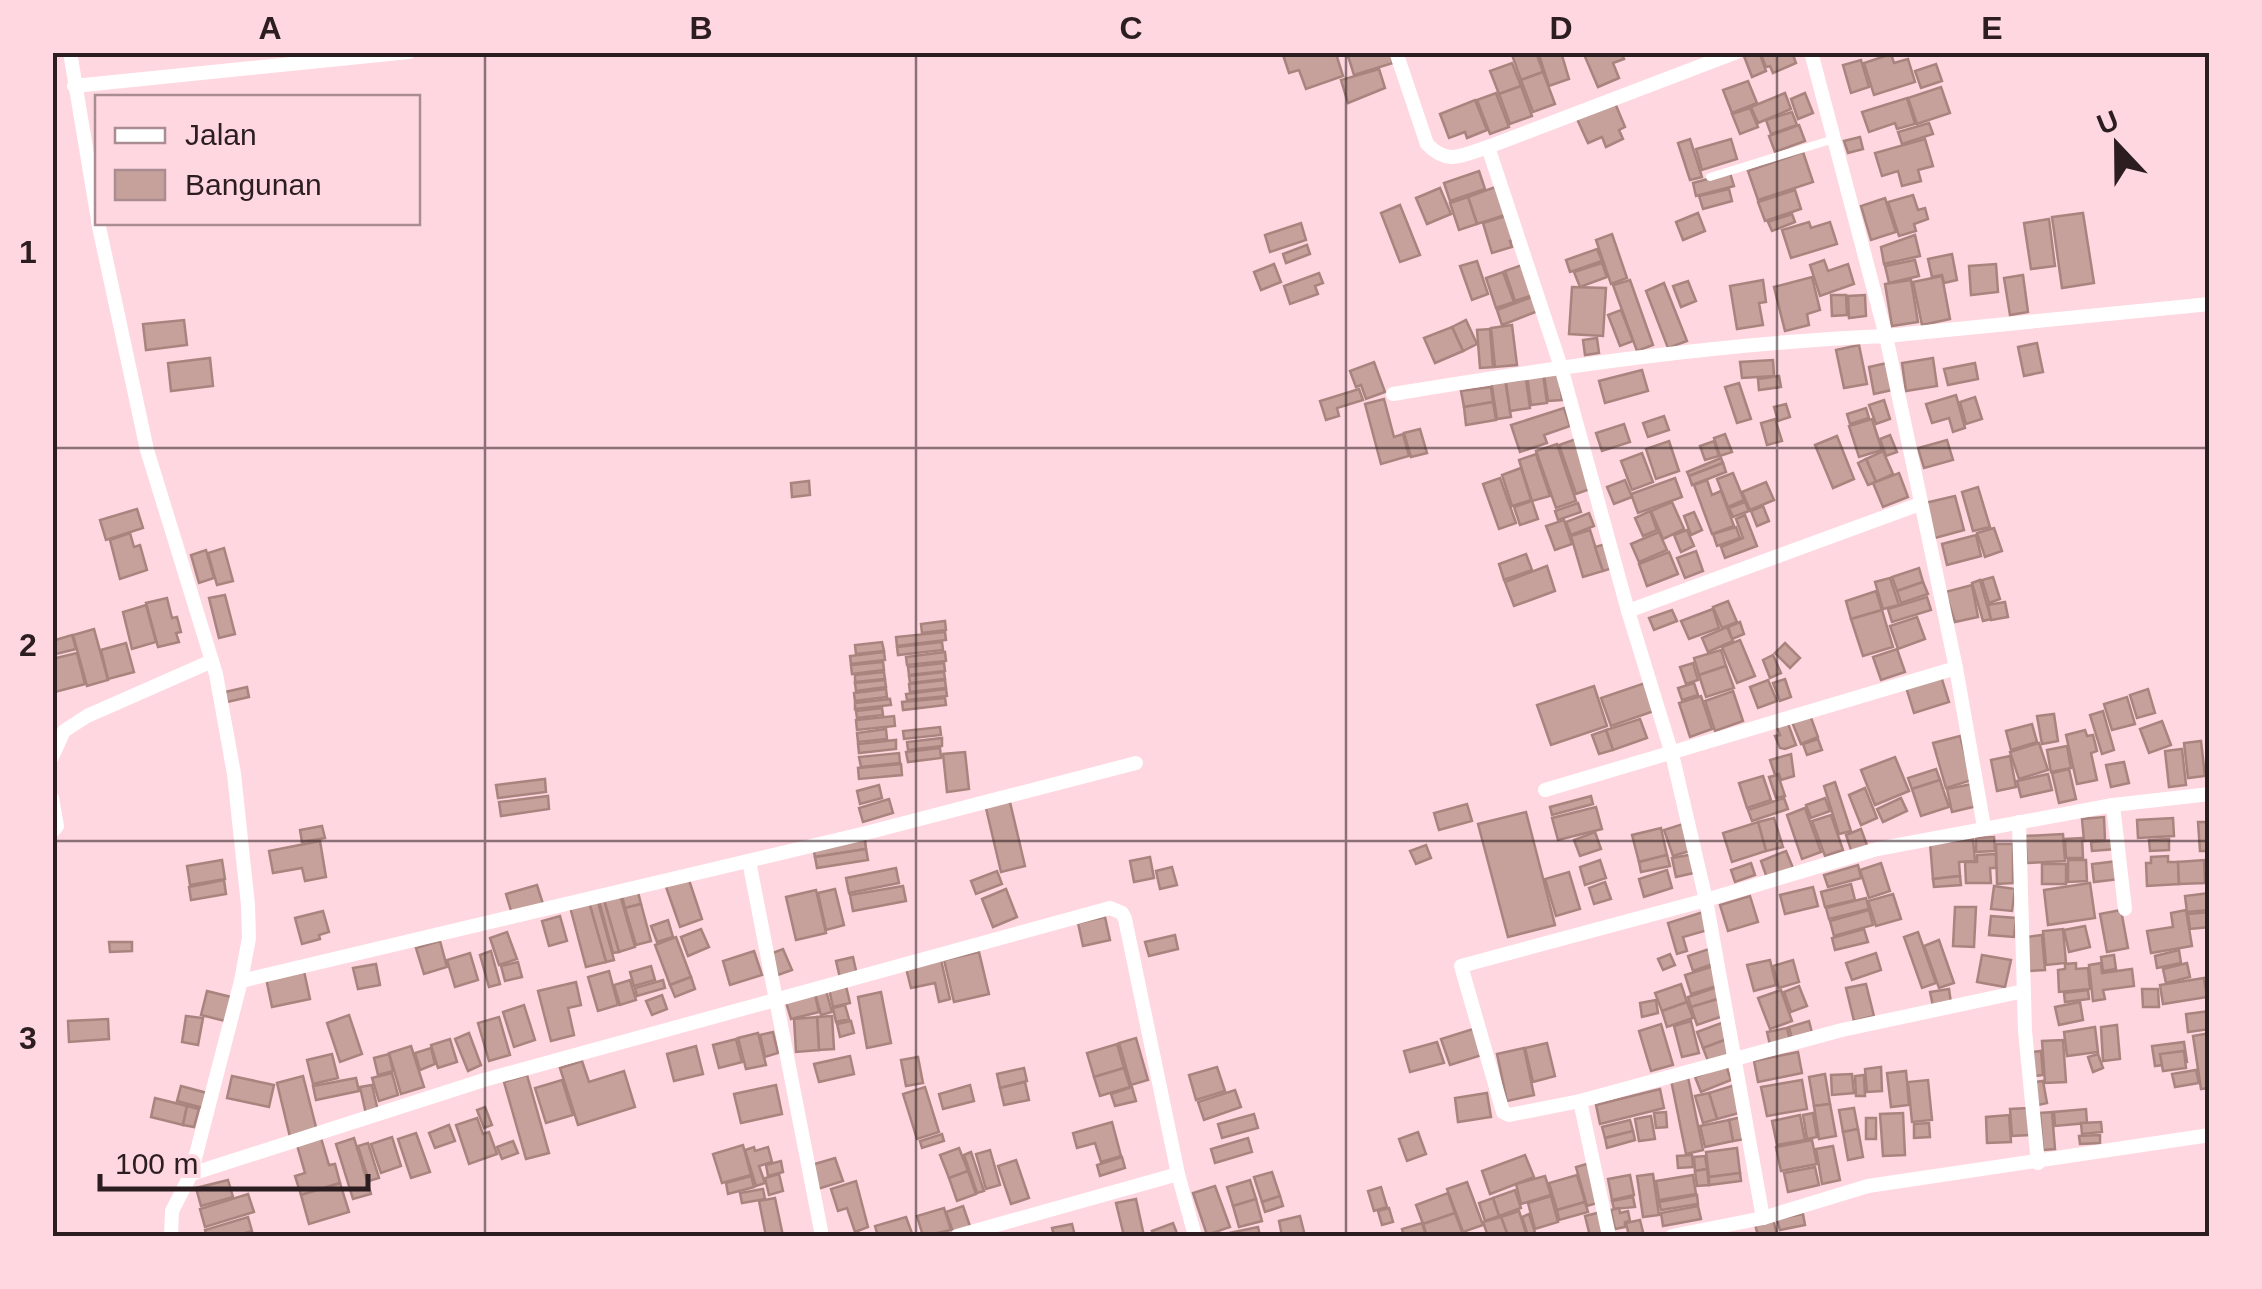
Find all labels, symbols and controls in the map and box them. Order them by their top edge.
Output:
text: A [258,10,282,46]
text: B [689,10,713,46]
text: C [1119,10,1143,46]
text: D [1549,10,1573,46]
text: E [1981,10,2003,46]
legend [95,95,420,225]
north arrow [2067,95,2167,195]
text: U [2093,104,2123,140]
text: Jalan [185,118,257,151]
text: Bangunan [185,168,322,201]
text: 1 [19,234,37,270]
text: 2 [19,627,37,663]
text: 3 [19,1020,37,1056]
scale bar [100,1129,368,1191]
text: 100 m [115,1147,198,1180]

